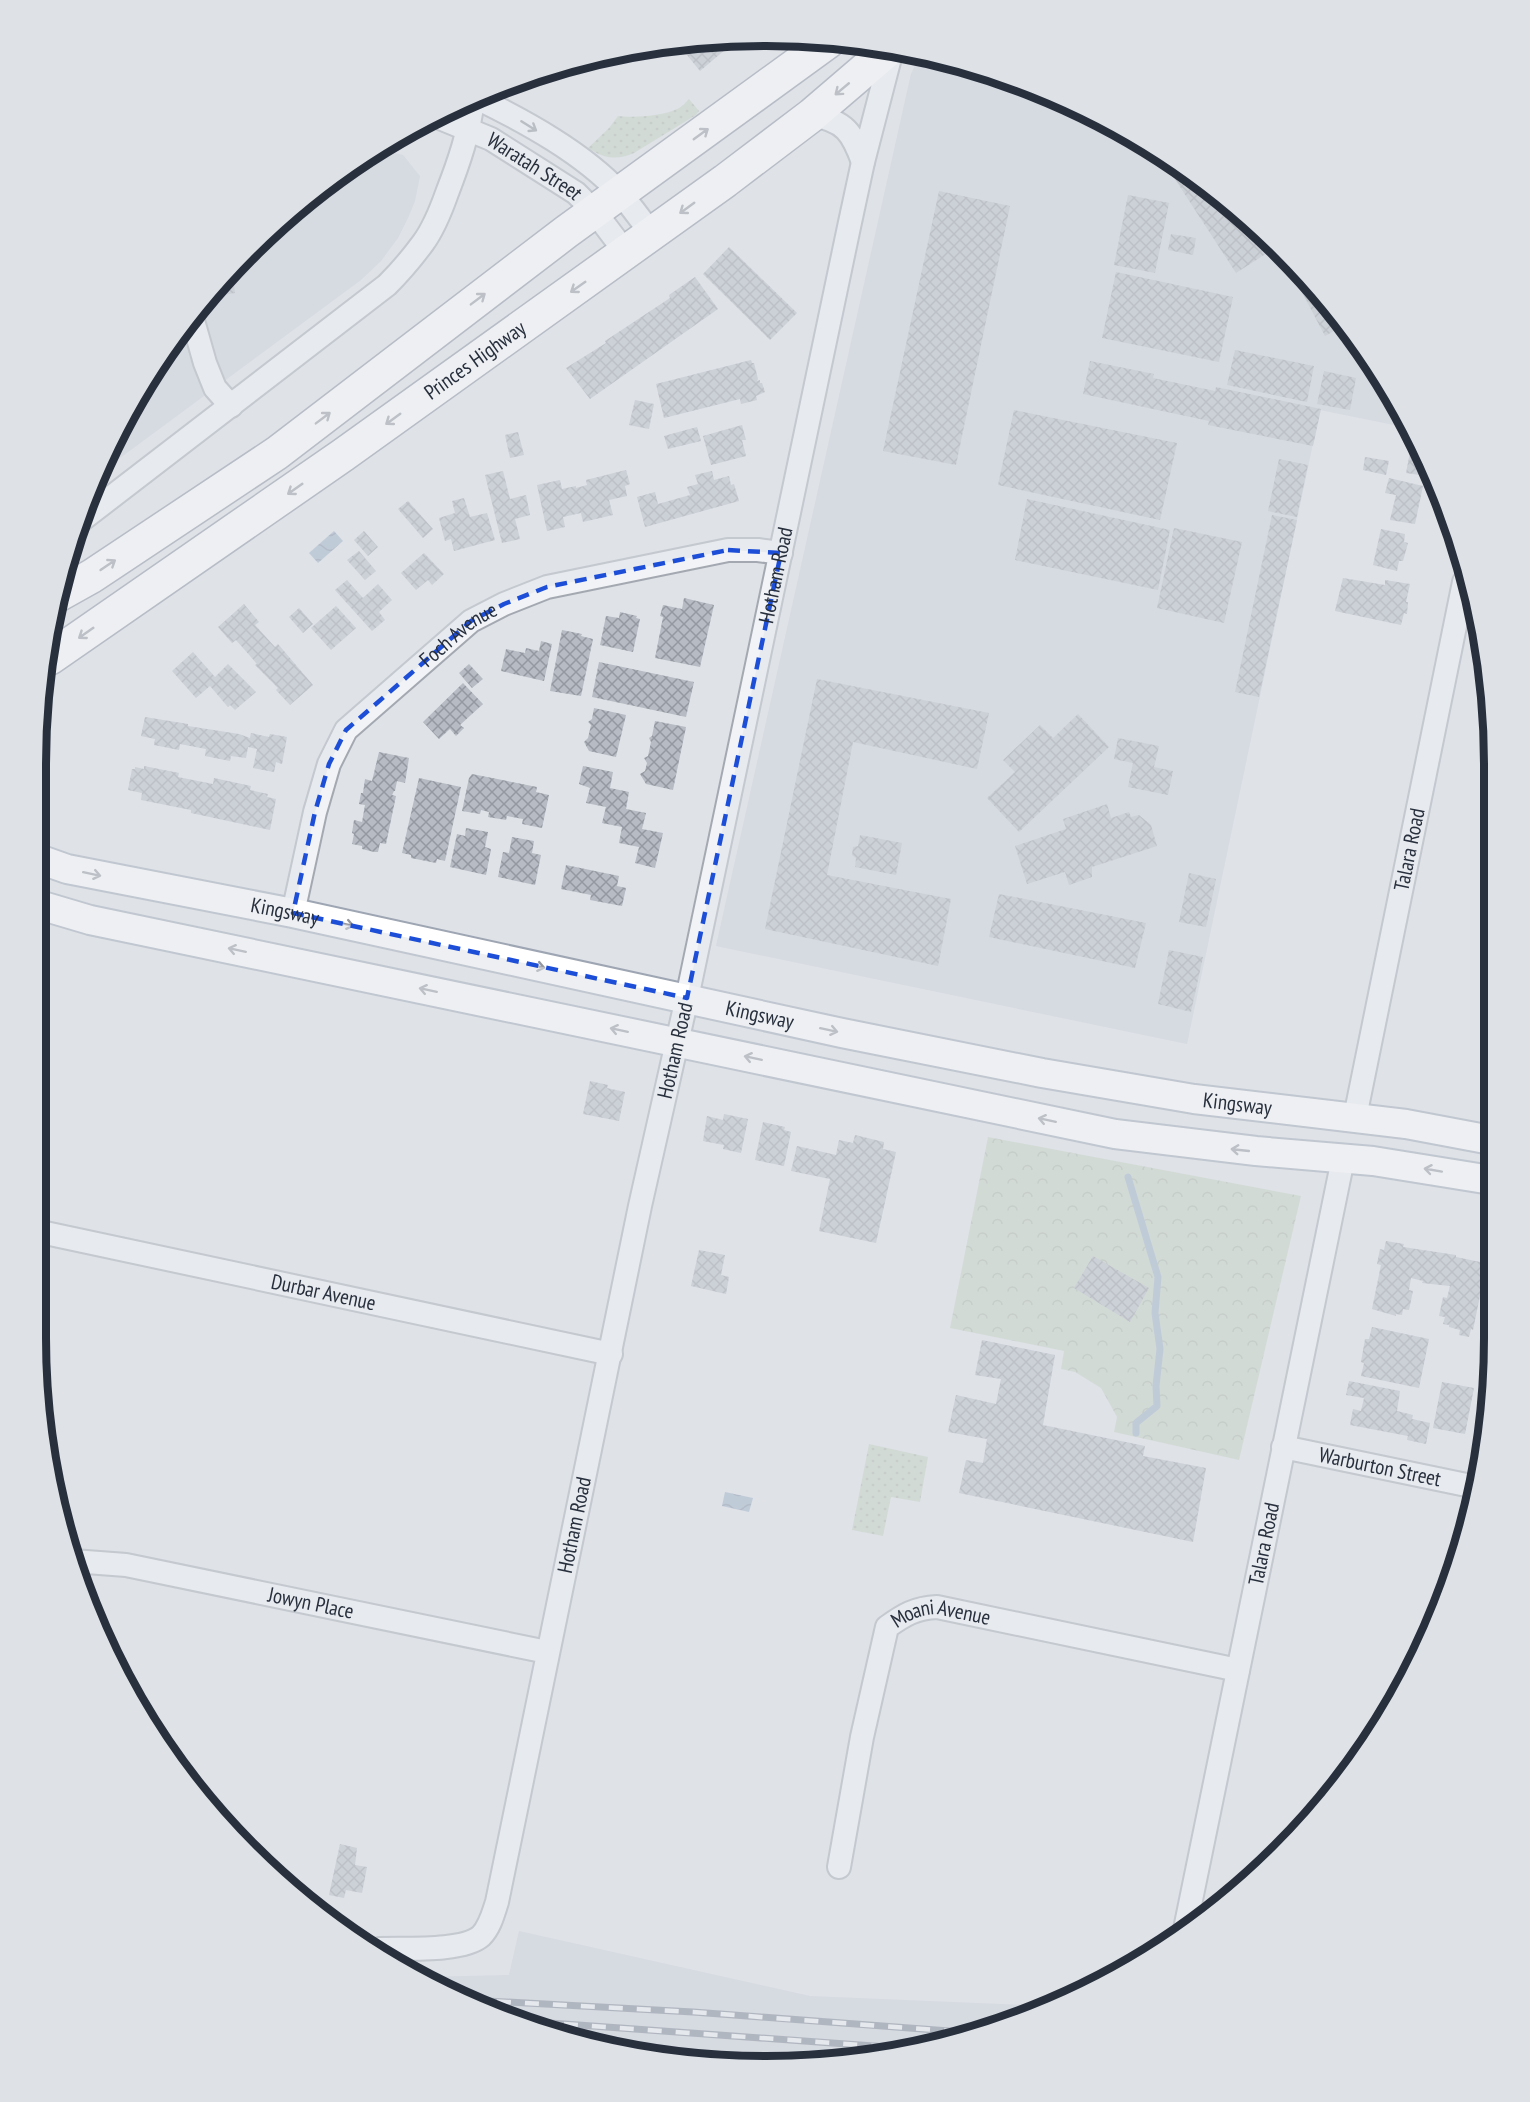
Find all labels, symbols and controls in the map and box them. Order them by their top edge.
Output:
one-way arrow [835,82,850,96]
one-way arrow [520,120,537,132]
street label: Waratah Street [482,126,589,206]
one-way arrow [693,128,709,141]
one-way arrow [680,202,696,214]
one-way arrow [570,281,587,293]
one-way arrow [470,293,486,306]
street label: Princes Highway [419,314,531,405]
one-way arrow [315,411,331,424]
one-way arrow [385,413,401,425]
one-way arrow [287,483,303,495]
street label: Hotham Road [752,524,799,626]
one-way arrow [100,559,116,571]
street label: Foch Avenue [414,596,501,673]
one-way arrow [78,627,95,639]
street label: Talara Road [1387,806,1431,893]
one-way arrow [82,869,101,880]
street label: Kingsway [249,891,322,931]
one-way arrow [335,919,355,930]
one-way arrow [228,944,247,955]
one-way arrow [526,960,545,972]
one-way arrow [419,984,438,995]
street label: Kingsway [723,994,797,1035]
street label: Hotham Road [651,1000,699,1101]
one-way arrow [609,1024,629,1035]
one-way arrow [819,1024,838,1036]
one-way arrow [744,1052,764,1063]
street label: Kingsway [1202,1086,1273,1121]
one-way arrow [1038,1114,1057,1125]
one-way arrow [1230,1144,1250,1155]
one-way arrow [1424,1164,1444,1175]
street label: Durbar Avenue [269,1268,378,1316]
street label: Warburton Street [1317,1441,1444,1492]
street label: Hotham Road [551,1474,597,1576]
street label: Talara Road [1242,1500,1285,1588]
street label: Jowyn Place [265,1581,356,1625]
street label: Moani Avenue [885,1593,993,1634]

